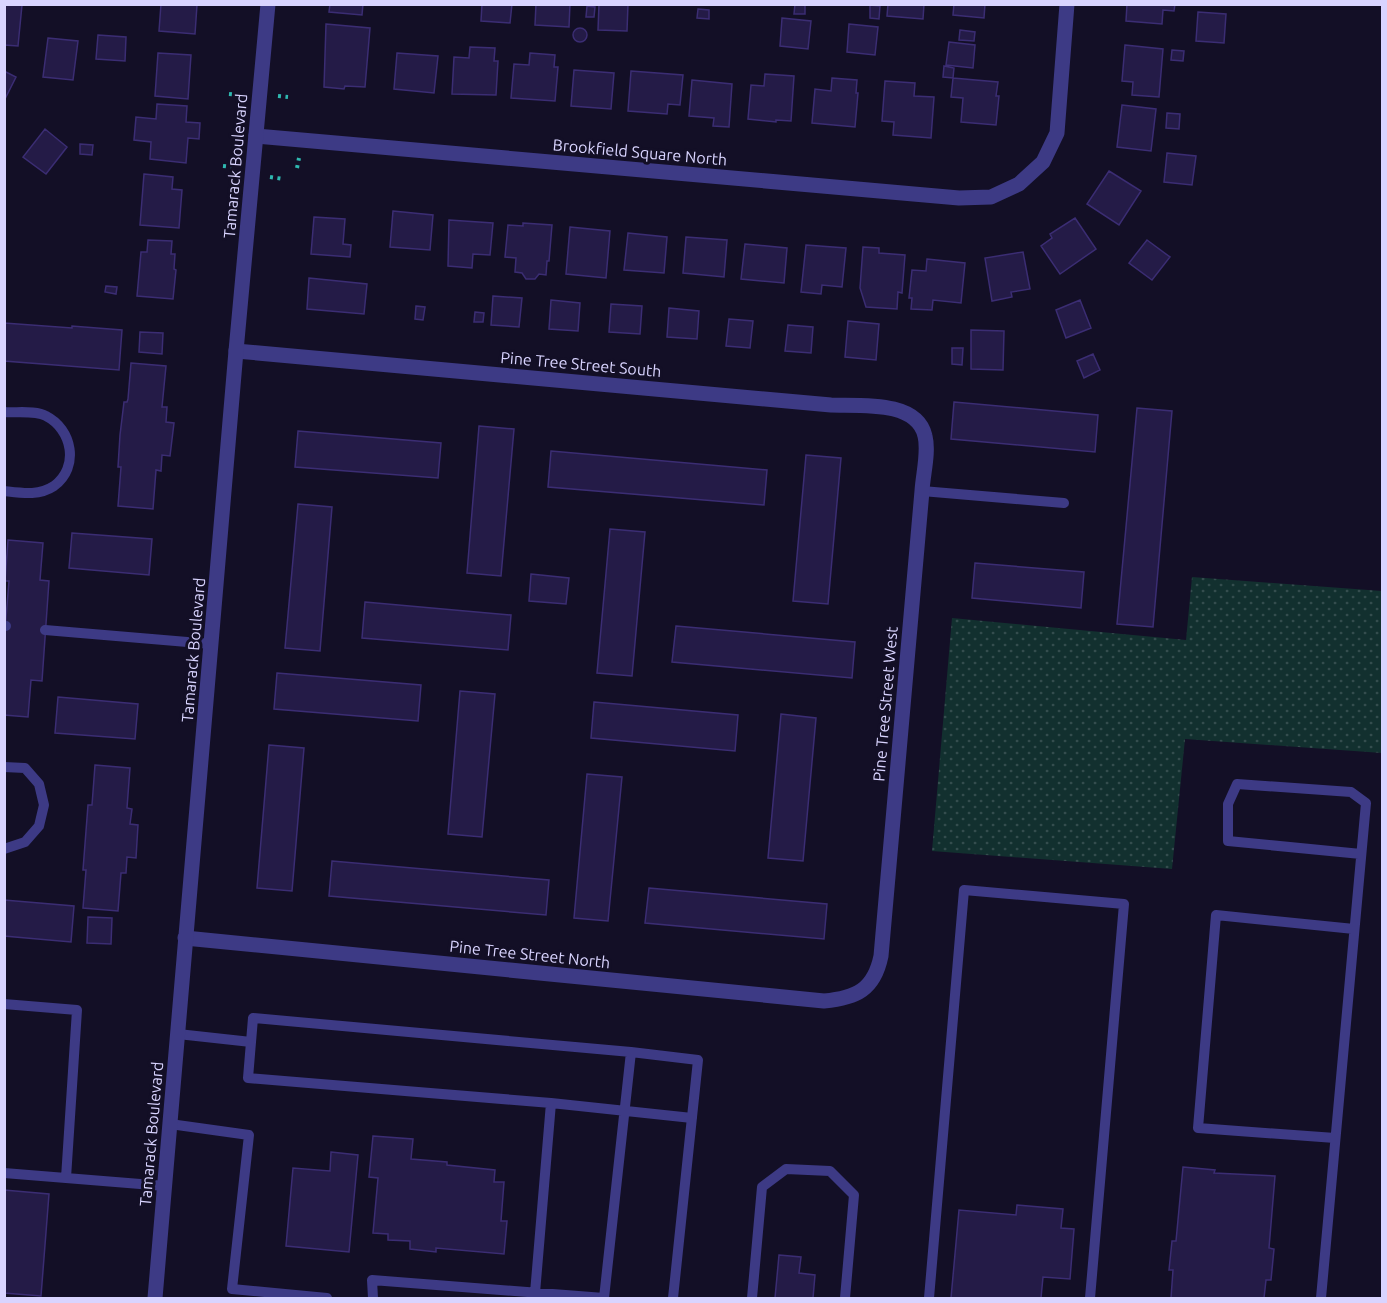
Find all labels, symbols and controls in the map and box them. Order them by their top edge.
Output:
street label: Tamarack Boulevard [220,93,250,239]
street label: Brookfield Square North [552,135,728,169]
street label: Pine Tree Street South [500,348,662,380]
street label: Tamarack Boulevard [178,577,208,723]
street label: Pine Tree Street West [869,625,901,782]
street label: Pine Tree Street North [449,937,611,971]
street label: Tamarack Boulevard [136,1061,166,1207]

